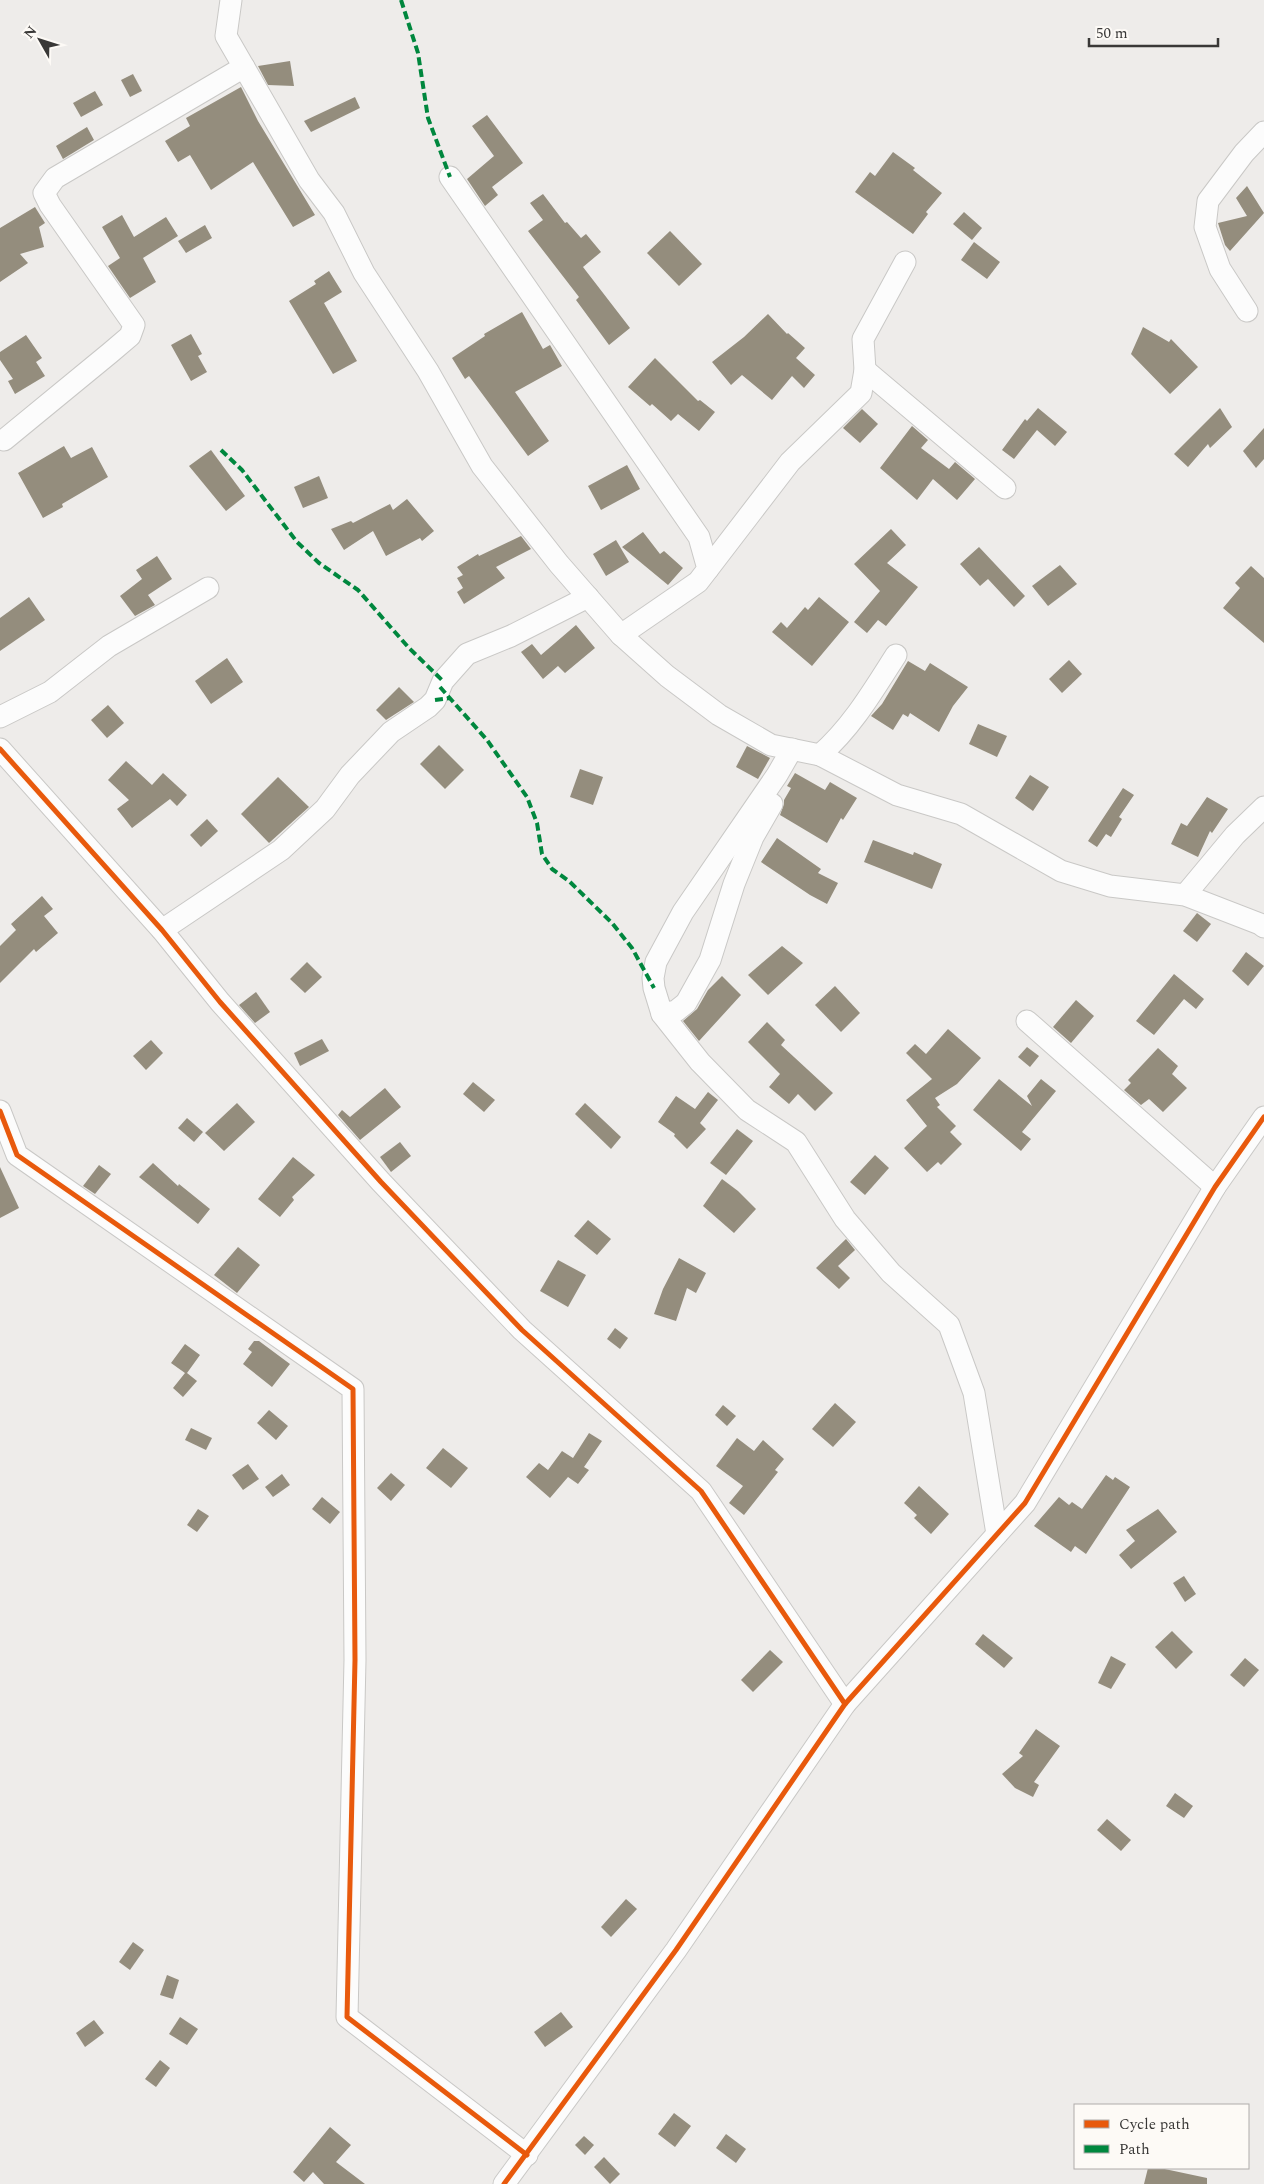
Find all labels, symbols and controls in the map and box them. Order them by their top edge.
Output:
north arrow [15,15,65,65]
scale bar [1089,15,1218,47]
text: N [19,21,42,43]
text: 50 m [1096,22,1128,45]
legend [1074,2104,1249,2169]
text: Cycle path [1119,2113,1190,2136]
text: Path [1119,2138,1150,2161]

